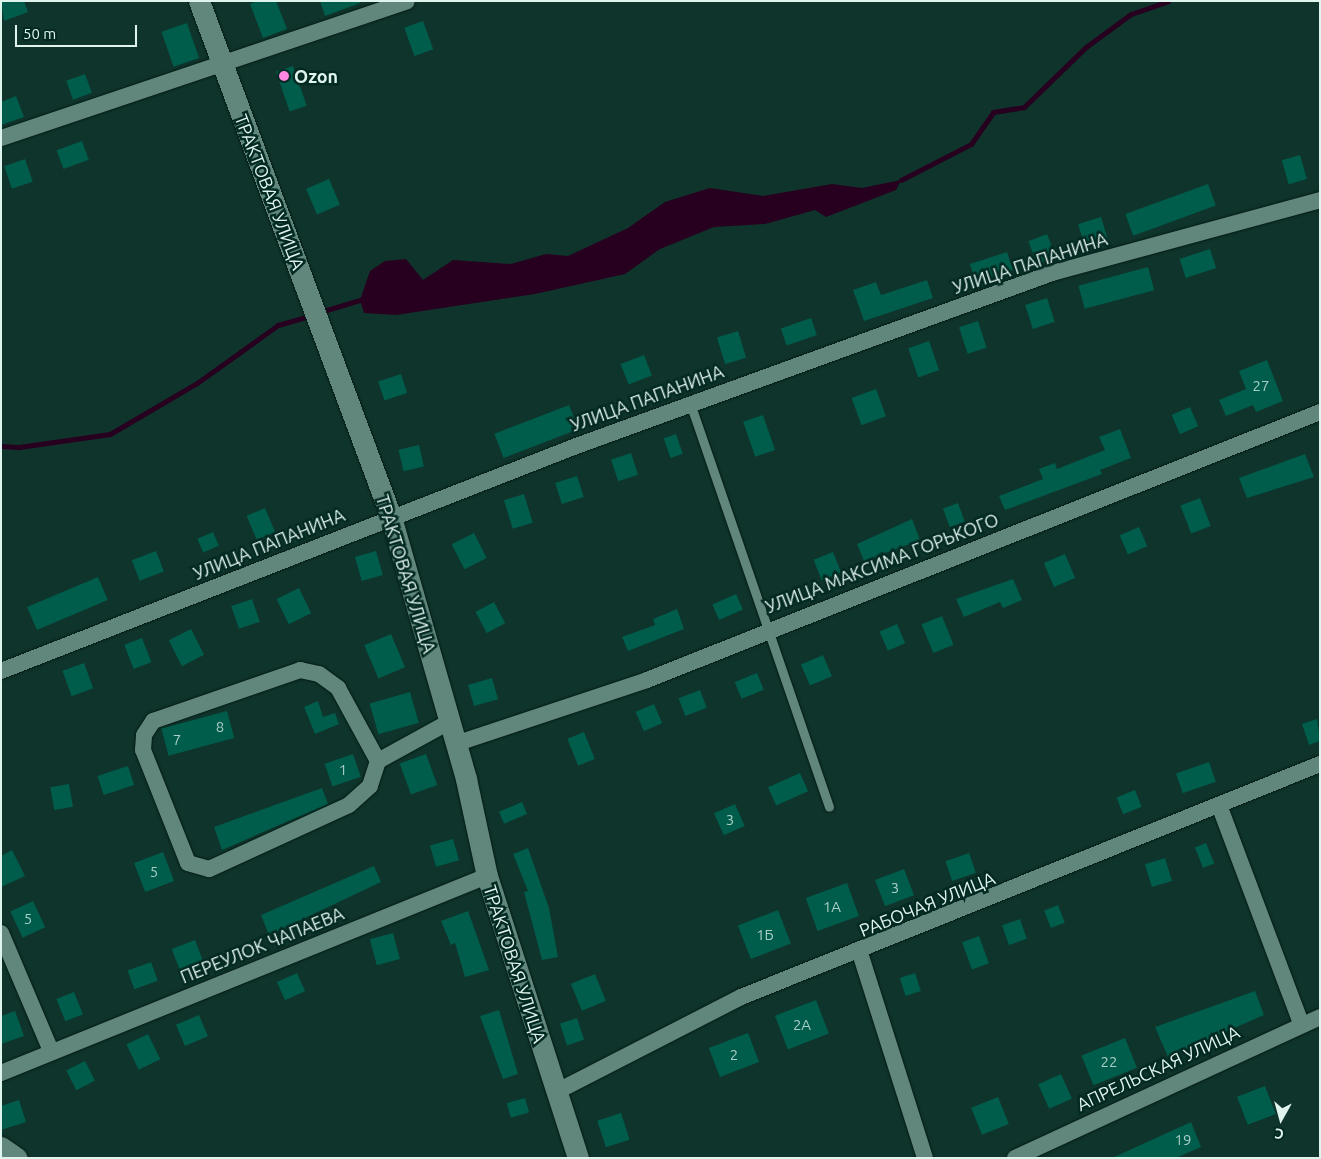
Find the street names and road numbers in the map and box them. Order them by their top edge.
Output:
street label: ТРАКТОВАЯ УЛИЦА [230,111,310,273]
street label: УЛИЦА ПАПАНИНА [950,228,1110,298]
street label: УЛИЦА ПАПАНИНА [567,360,727,436]
street label: ТРАКТОВАЯ УЛИЦА [372,492,440,656]
street label: УЛИЦА ПАПАНИНА [190,504,348,584]
street label: УЛИЦА МАКСИМА ГОРЬКОГО [762,508,1002,618]
street label: РАБОЧАЯ УЛИЦА [856,867,998,941]
street label: ТРАКТОВАЯ УЛИЦА [479,882,551,1046]
street label: ПЕРЕУЛОК ЧАПАЕВА [177,902,347,988]
street label: АПРЕЛЬСКАЯ УЛИЦА [1073,1021,1243,1115]

